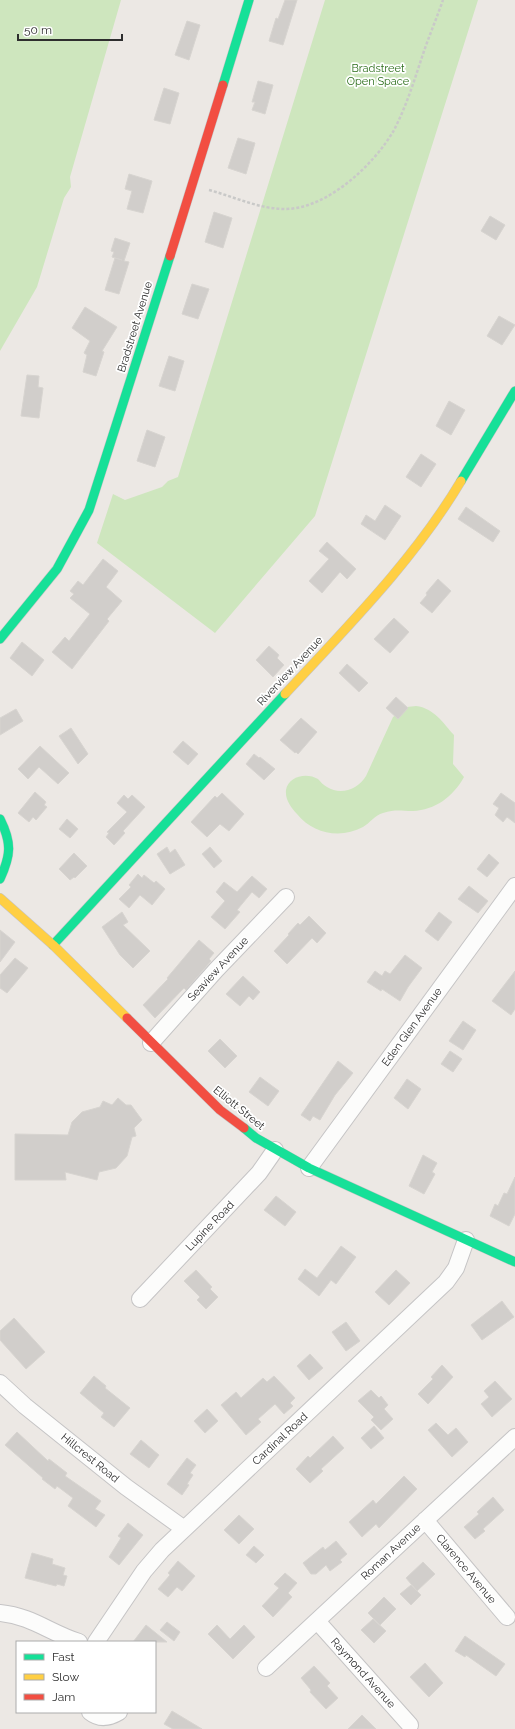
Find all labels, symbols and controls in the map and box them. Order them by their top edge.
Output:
scale bar [18,16,122,42]
text: 50 m [24,23,52,37]
park label: Bradstreet Open Space [347,62,410,88]
street label: Bradstreet Avenue [115,279,155,374]
street label: Riverview Avenue [255,633,326,708]
street label: Seaview Avenue [185,934,252,1004]
street label: Eden Glen Avenue [379,985,445,1069]
street label: Elliott Street [211,1083,268,1133]
street label: Lupine Road [183,1198,237,1254]
street label: Cardinal Road [250,1410,310,1468]
street label: Hillcrest Road [58,1431,122,1485]
street label: Roman Avenue [358,1521,424,1583]
street label: Clarence Avenue [433,1532,499,1607]
street label: Raymond Avenue [328,1635,398,1711]
legend [16,1641,156,1713]
text: Fast [52,1650,75,1664]
text: Slow [52,1670,79,1684]
text: Jam [52,1690,75,1704]

